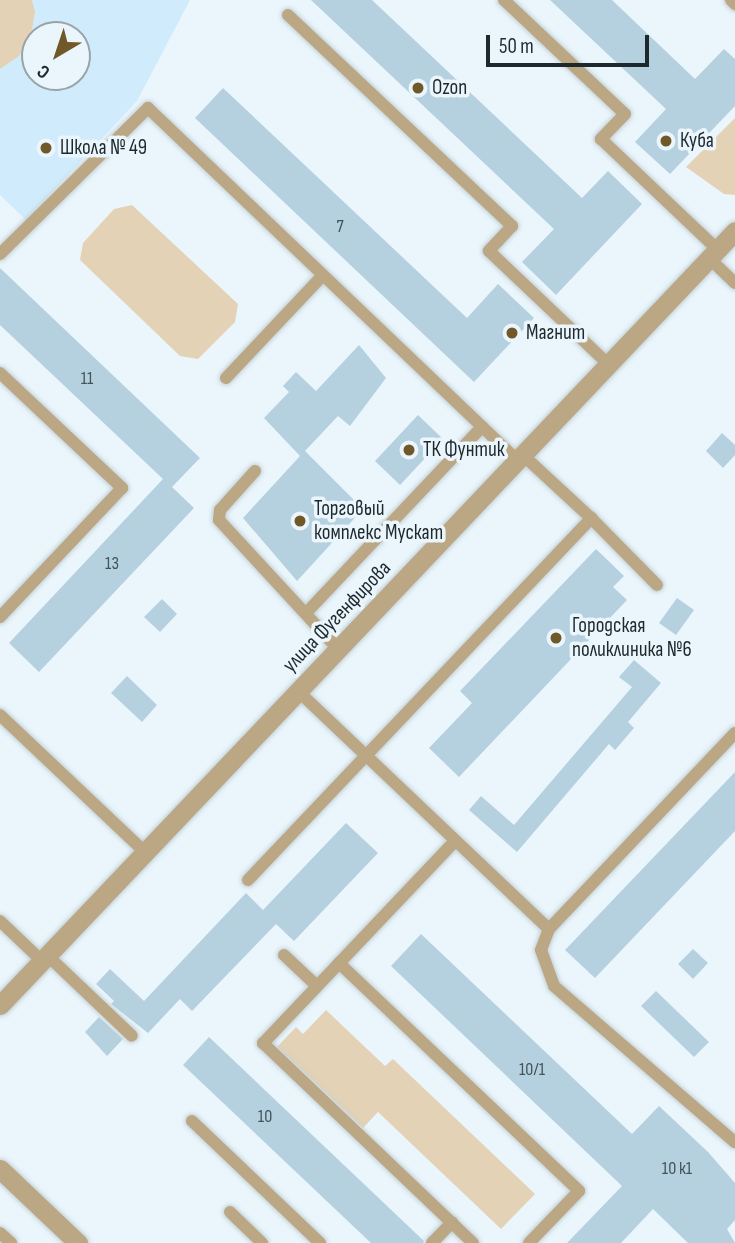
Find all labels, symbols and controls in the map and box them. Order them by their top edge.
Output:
north arrow [21,21,91,91]
scale bar [490,21,653,65]
text: 50 m [499,34,534,59]
text: С [33,59,55,83]
place label: Ozon [432,75,467,101]
marker: Ozon [410,80,426,96]
place label: Куба [680,128,714,154]
marker: Куба [658,133,674,149]
place label: Школа № 49 [60,135,147,161]
marker: Школа № 49 [38,140,54,156]
house number: 7 [336,216,344,238]
place label: Магнит [526,320,585,346]
marker: Магнит [504,325,520,341]
house number: 11 [81,368,93,390]
place label: ТК Фунтик [423,437,505,463]
marker: ТК Фунтик [401,442,417,458]
place label: Торговый комплекс Мускат [314,496,443,546]
marker: Торговый комплекс Мускат [292,513,308,529]
house number: 13 [105,553,119,575]
street label: улица Фугенфирова [278,556,396,678]
place label: Городская поликлиника №6 [572,613,692,663]
marker: Городская поликлиника №6 [546,628,566,648]
house number: 10/1 [519,1059,545,1081]
house number: 10 [258,1106,272,1128]
house number: 10 к1 [662,1158,692,1180]

